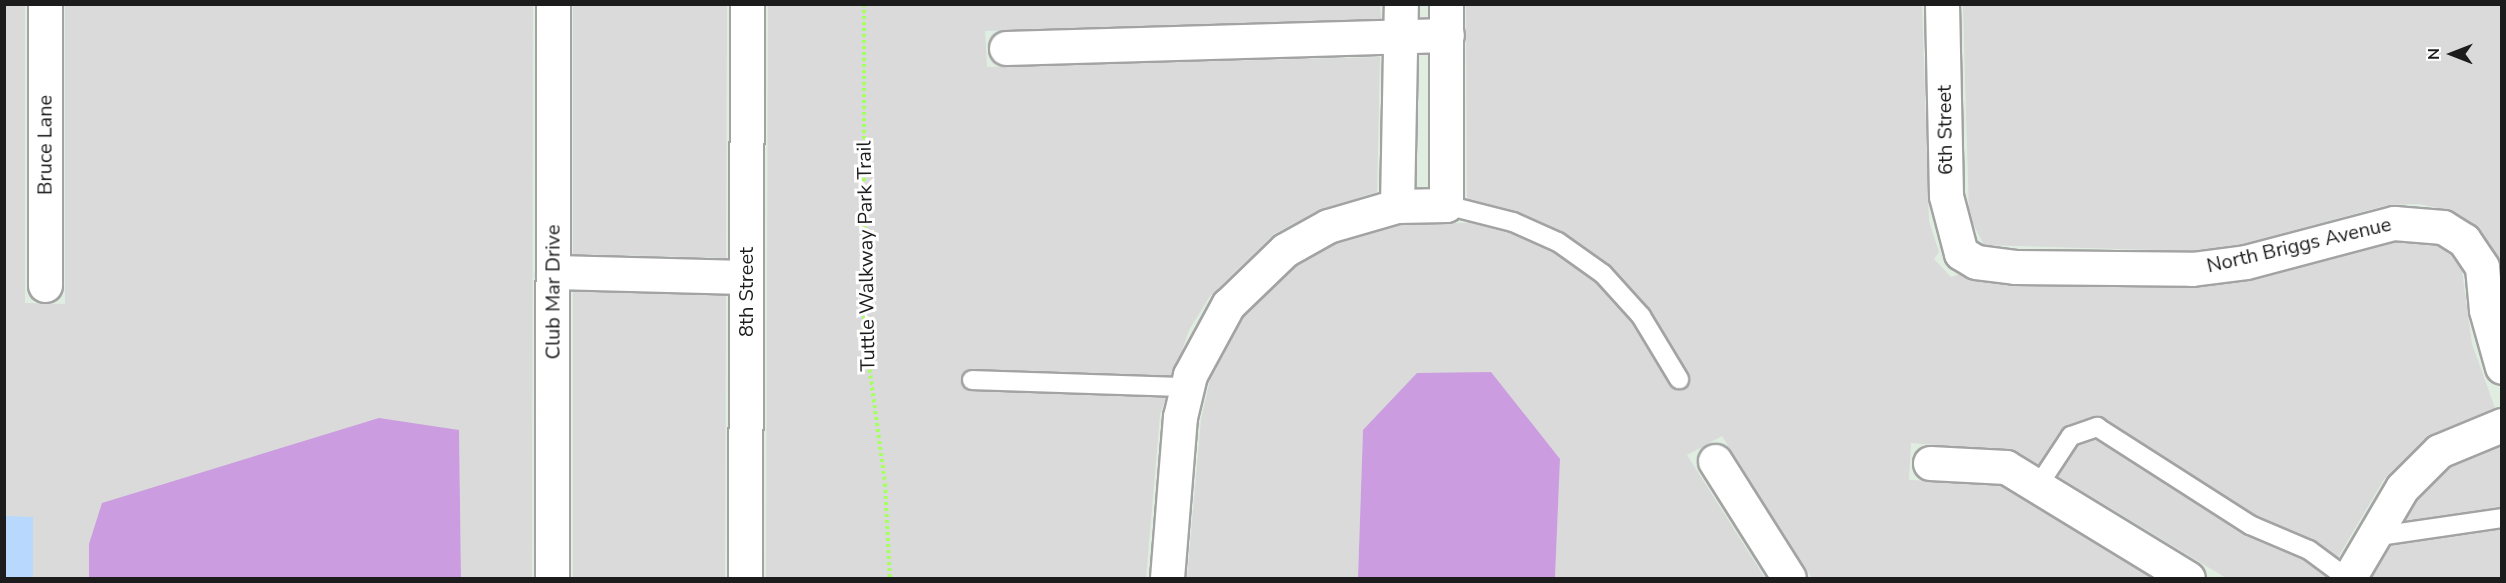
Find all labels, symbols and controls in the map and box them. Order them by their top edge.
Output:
north arrow [2422,24,2482,84]
text: N [2423,48,2445,60]
street label: 6th Street [1932,85,1958,175]
street label: Bruce Lane [33,95,57,195]
street label: Tuttle Walkway Park Trail [852,141,880,371]
street label: North Briggs Avenue [2204,212,2394,278]
street label: Club Mar Drive [541,225,565,359]
street label: 8th Street [734,247,758,337]

